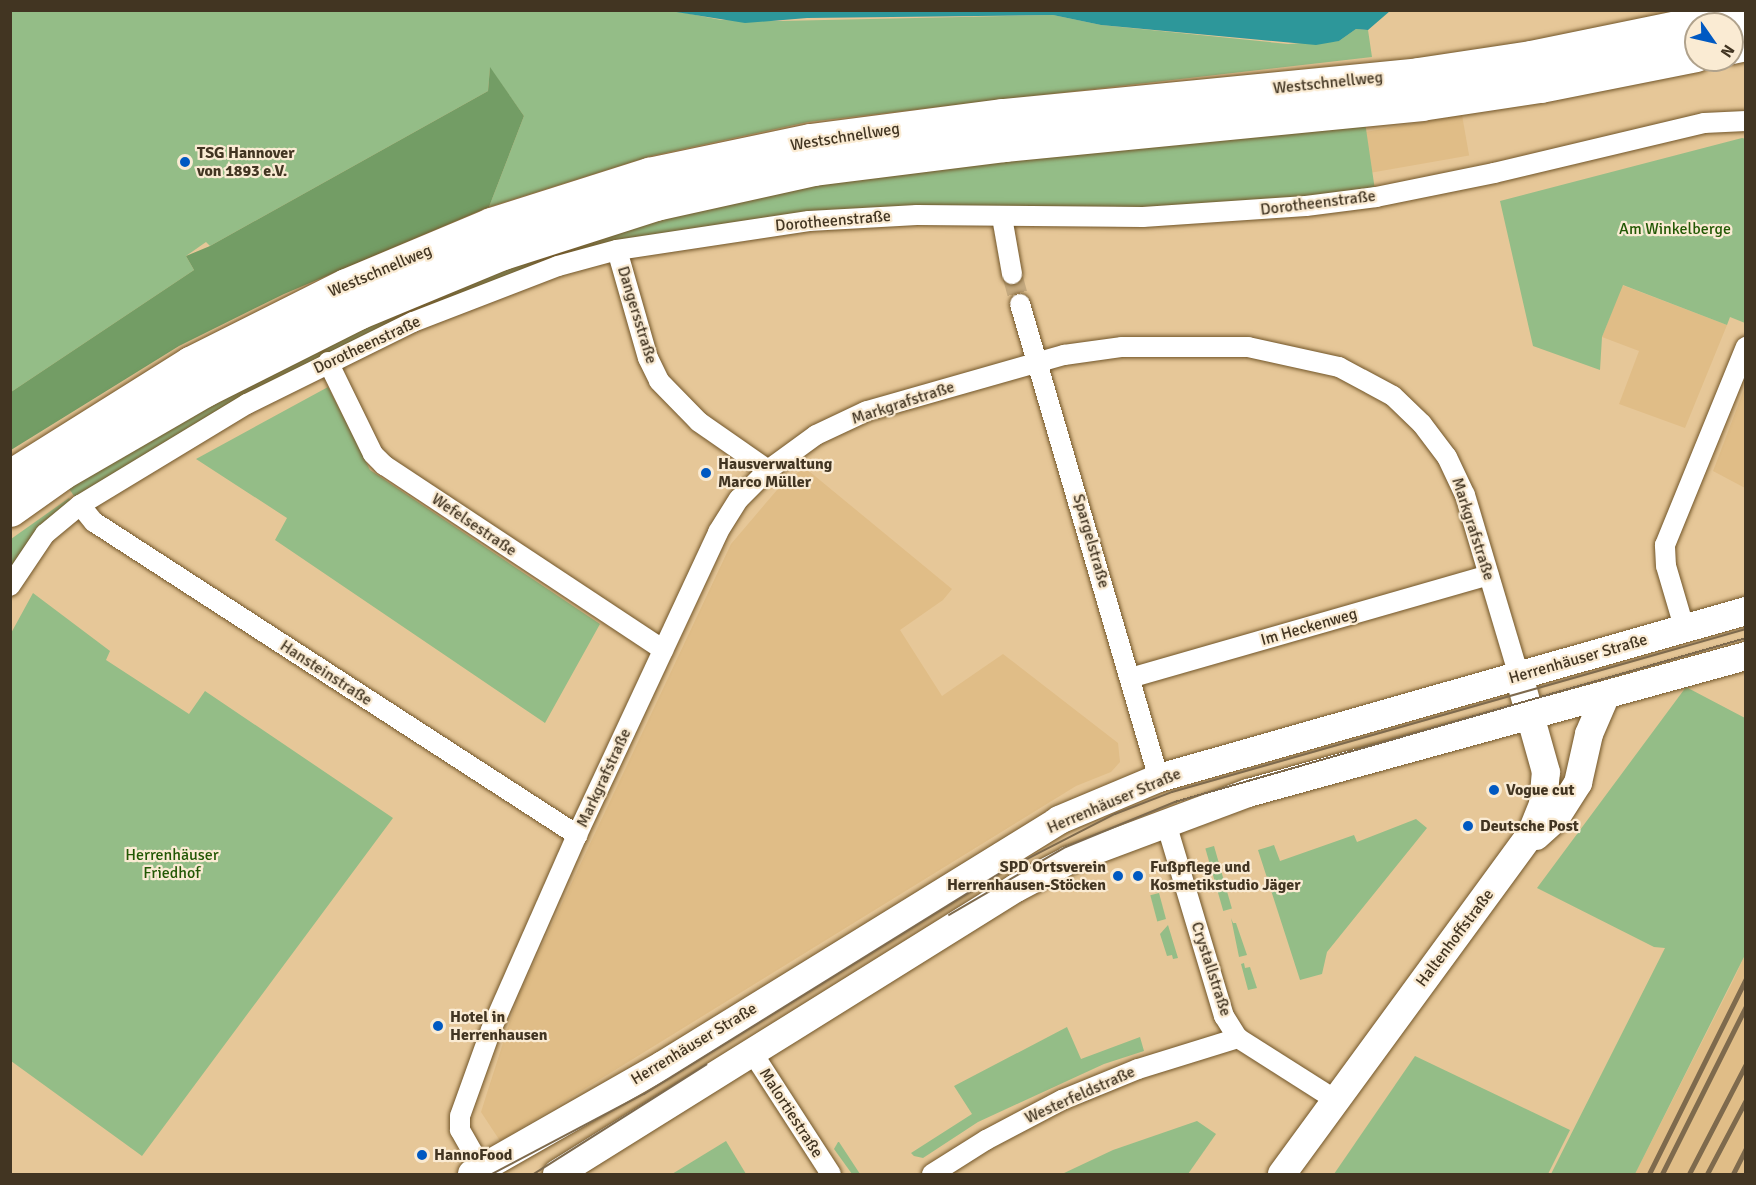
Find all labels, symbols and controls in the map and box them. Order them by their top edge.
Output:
north arrow [1684,12,1744,72]
text: N [1716,41,1739,61]
street label: Westschnellweg [1272,68,1384,98]
street label: Westschnellweg [789,119,901,155]
place label: TSG Hannover von 1893 e.V. [197,143,295,181]
marker: TSG Hannover von 1893 e.V. [178,155,192,169]
street label: Dorotheenstraße [1259,186,1377,220]
street label: Dorotheenstraße [774,206,892,236]
park label: Am Winkelberge [1619,219,1731,239]
street label: Westschnellweg [325,241,435,301]
street label: Dangersstraße [613,264,661,366]
street label: Dorotheenstraße [310,312,424,378]
street label: Markgrafstraße [849,377,957,429]
place label: Hausverwaltung Marco Müller [718,454,832,492]
marker: Hausverwaltung Marco Müller [699,466,713,480]
street label: Markgrafstraße [1447,475,1499,583]
street label: Wefelsestraße [428,490,520,560]
street label: Spargelstraße [1068,492,1114,590]
street label: Im Heckenweg [1259,604,1359,650]
street label: Herrenhäuser Straße [1506,630,1650,688]
street label: Hansteinstraße [276,636,376,710]
street label: Markgrafstraße [573,725,635,831]
street label: Herrenhäuser Straße [1044,764,1184,838]
place label: Vogue cut [1506,780,1574,800]
marker: Vogue cut [1487,783,1501,797]
place label: Deutsche Post [1480,816,1579,836]
marker: Deutsche Post [1461,819,1475,833]
park label: Herrenhäuser Friedhof [125,845,219,883]
place label: SPD Ortsverein Herrenhausen-Stöcken [947,857,1106,895]
place label: Fußpflege und Kosmetikstudio Jäger [1150,857,1301,895]
marker: SPD Ortsverein Herrenhausen-Stöcken [1111,869,1125,883]
marker: Fußpflege und Kosmetikstudio Jäger [1131,869,1145,883]
street label: Haltenhoffstraße [1412,885,1498,991]
street label: Crystallstraße [1187,919,1235,1019]
street label: Herrenhäuser Straße [628,999,760,1089]
place label: Hotel in Herrenhausen [450,1007,548,1045]
marker: Hotel in Herrenhausen [431,1019,445,1033]
street label: Westerfeldstraße [1022,1062,1138,1128]
street label: Malortiestraße [755,1065,827,1161]
place label: HannoFood [434,1145,512,1165]
marker: HannoFood [415,1148,429,1162]

